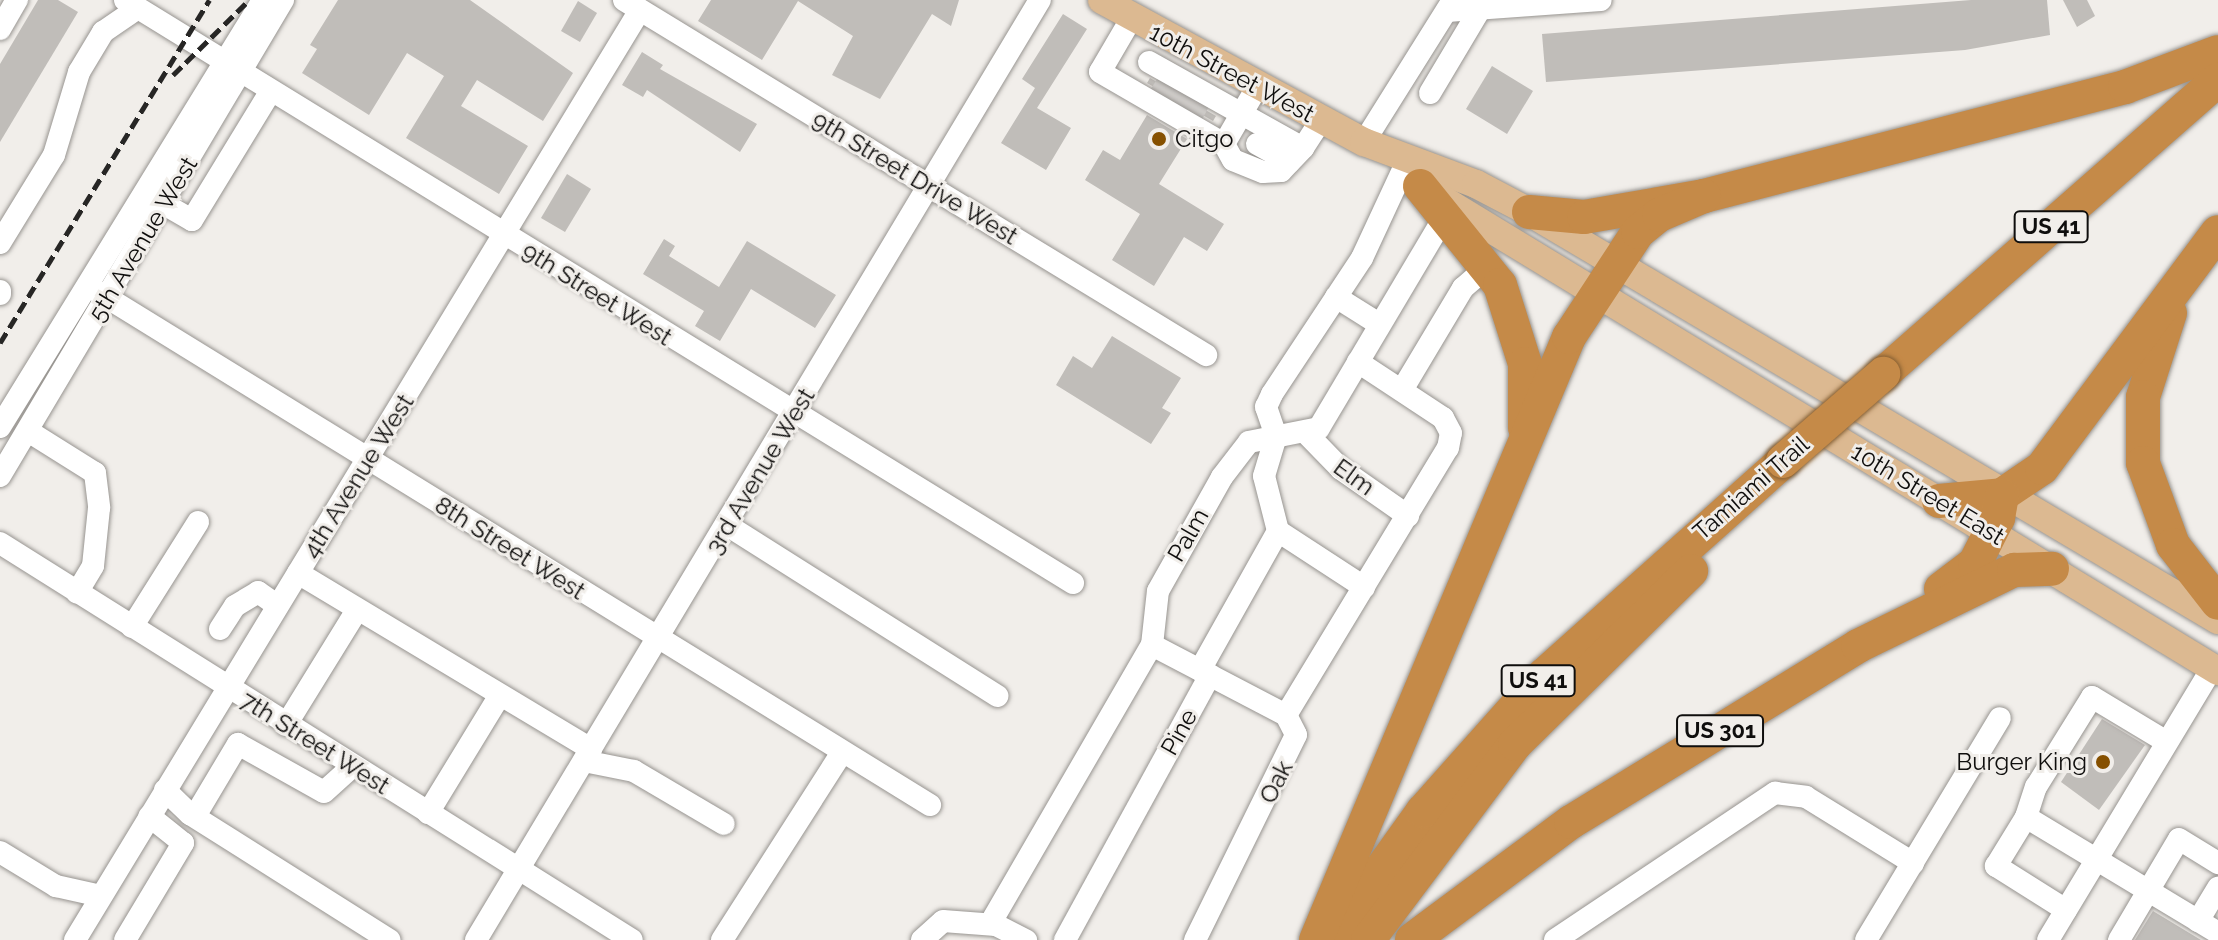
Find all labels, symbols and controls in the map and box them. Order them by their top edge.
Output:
street label: 10th Street West [1144,17,1320,129]
street label: 9th Street Drive West [807,105,1023,251]
place label: Citgo [1175,125,1234,153]
marker: Citgo [1150,130,1168,148]
street label: 5th Avenue West [82,151,204,327]
road number: US 41 [2013,209,2089,245]
street label: 9th Street West [516,236,678,352]
street label: 3rd Avenue West [699,382,821,560]
street label: 4th Avenue West [296,388,420,564]
street label: Tamiami Trail [1687,430,1815,546]
street label: 10th Street East [1846,437,2010,551]
street label: Elm [1328,453,1380,501]
street label: 8th Street West [429,490,591,606]
street label: Palm [1161,503,1215,567]
road number: US 41 [1500,663,1576,699]
street label: 7th Street West [235,686,395,800]
street label: Pine [1155,704,1203,760]
road number: US 301 [1676,713,1764,749]
place label: Burger King [1956,748,2087,776]
marker: Burger King [2094,753,2112,771]
street label: Oak [1253,756,1299,808]

